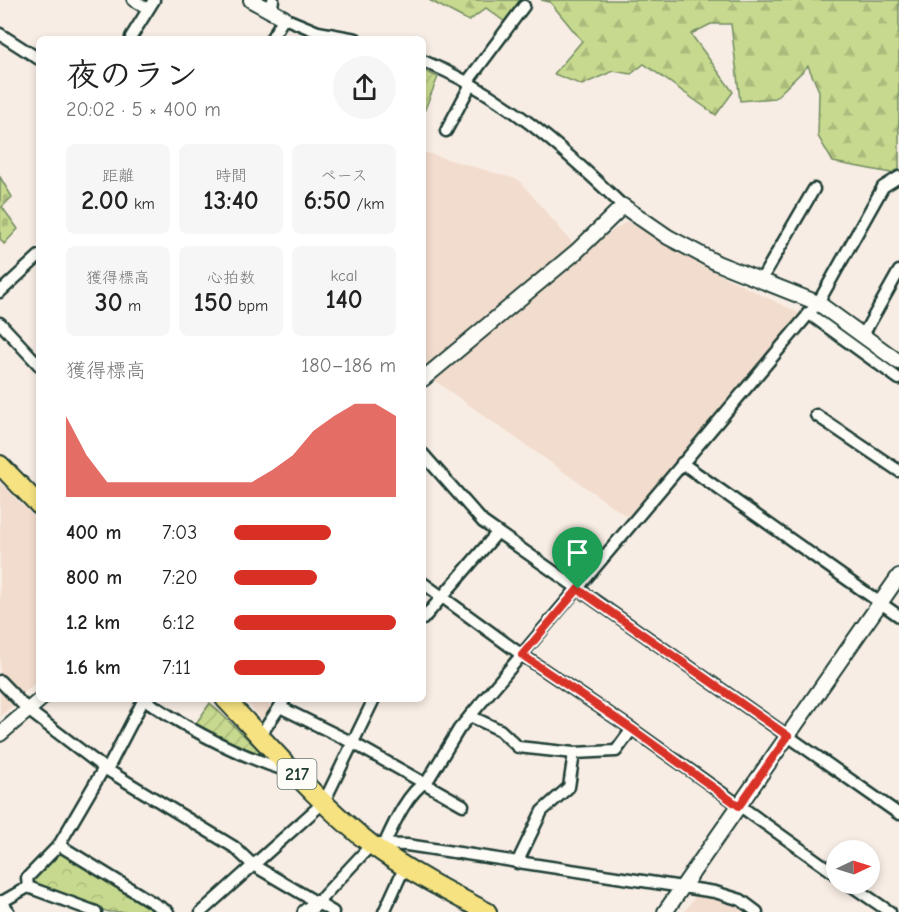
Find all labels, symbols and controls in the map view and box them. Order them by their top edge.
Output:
text: 夜のラン [66,56,198,94]
button: share [333,56,396,119]
text: 20:02 · 5 × 400 m [66,98,221,121]
text: 距離 [102,167,134,185]
text: 時間 [215,167,247,185]
text: ペース [320,167,368,185]
text: 2.00 [81,186,129,216]
text: 13:40 [203,186,259,216]
text: 6:50 [304,186,351,216]
text: km [129,195,155,213]
text: /km [351,195,384,213]
text: kcal [331,267,357,285]
text: 獲得標高 [86,269,150,287]
text: 心拍数 [207,269,255,287]
text: 140 [325,285,363,315]
text: 30 [95,288,123,318]
text: 150 [194,288,233,318]
text: m [123,297,141,315]
text: bpm [233,297,268,315]
text: 180–186 m [301,354,396,377]
text: 獲得標高 [66,359,146,382]
text: 400 m [66,521,121,544]
text: 7:03 [162,521,197,544]
pin [552,527,603,589]
icon: arrive [561,536,594,569]
text: 800 m [66,566,122,589]
text: 7:20 [162,566,198,589]
text: 1.2 km [66,611,120,634]
text: 6:12 [162,611,195,634]
text: 1.6 km [66,656,121,679]
text: 7:11 [162,656,191,679]
road number: 217 [278,759,316,789]
north arrow [826,840,880,894]
map controls [826,840,880,894]

